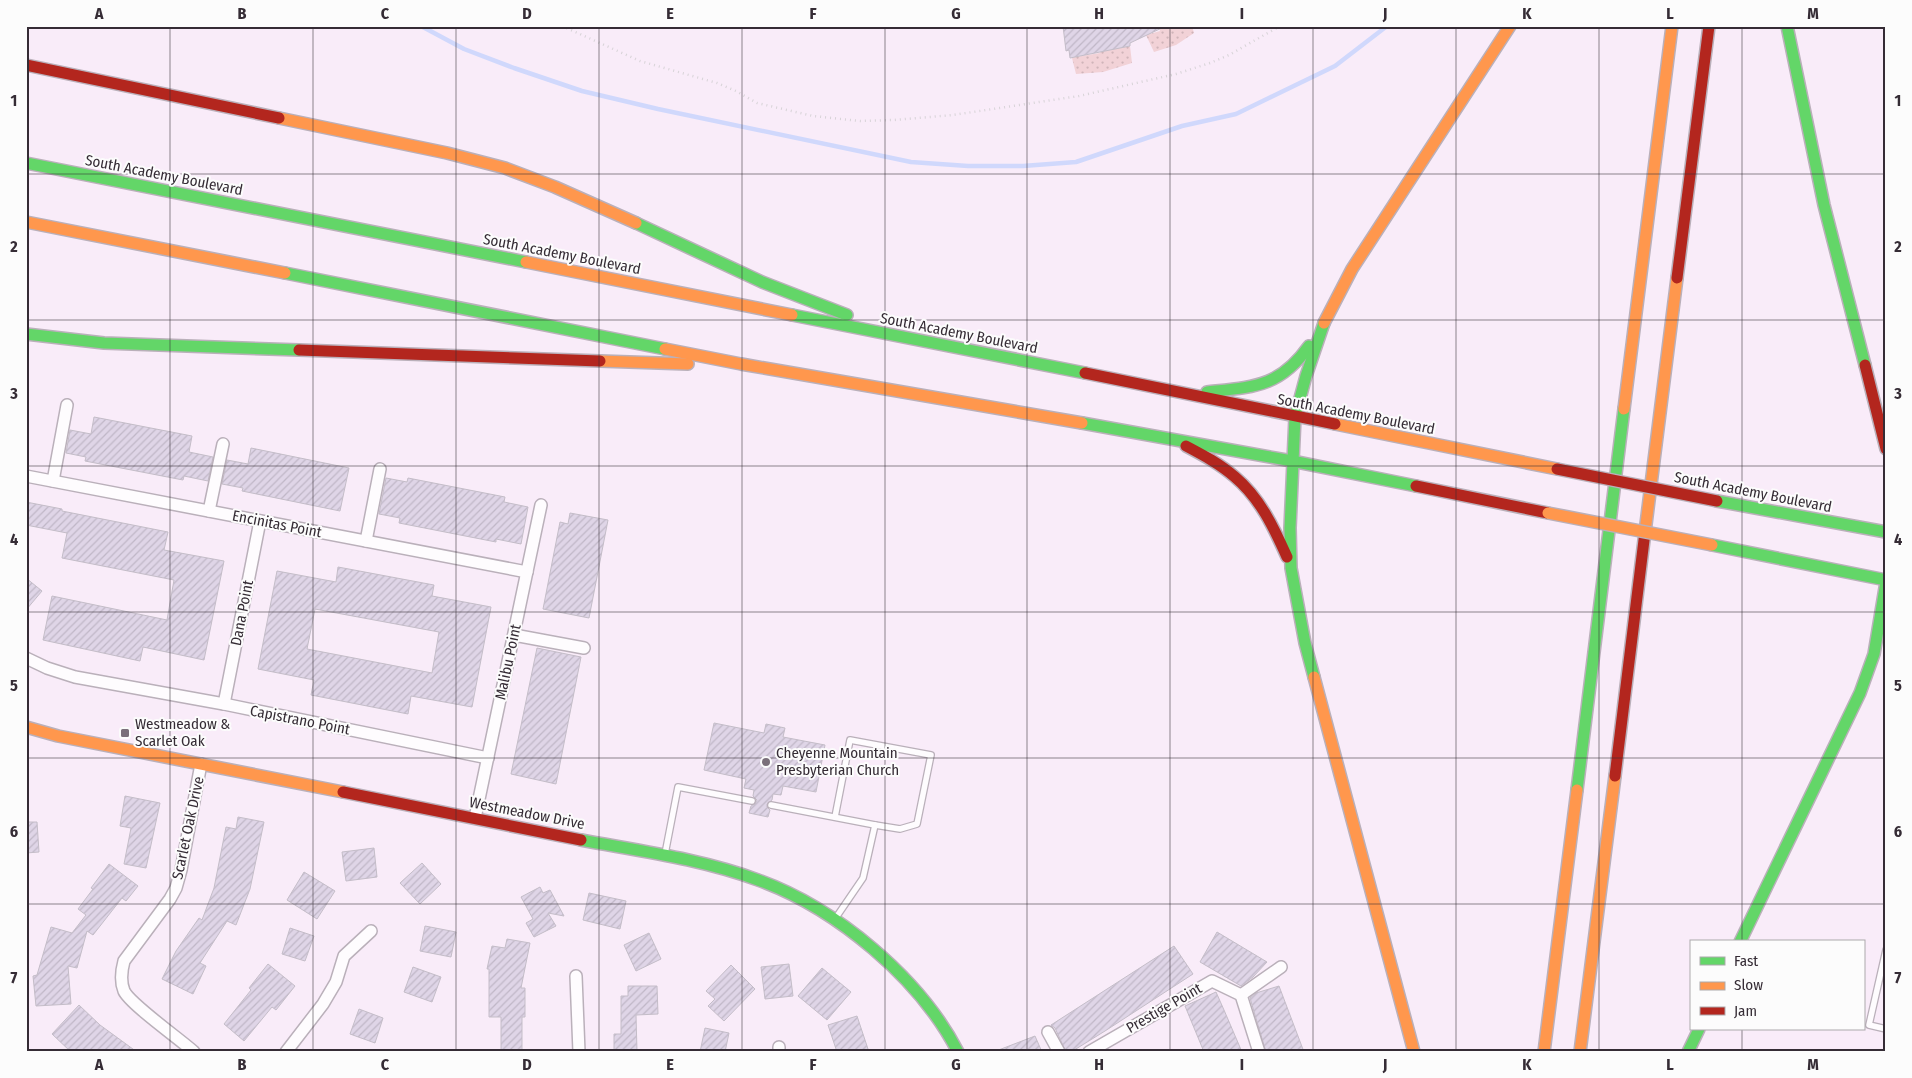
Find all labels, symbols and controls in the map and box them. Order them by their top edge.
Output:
text: A [94,4,104,23]
text: B [238,4,247,23]
text: C [381,4,390,23]
text: D [522,4,532,23]
text: E [666,4,674,23]
text: F [809,4,817,23]
text: G [951,4,961,23]
text: H [1094,4,1104,23]
text: I [1240,4,1244,23]
text: J [1382,4,1387,23]
text: K [1522,4,1532,23]
text: L [1666,4,1674,23]
text: M [1807,4,1819,23]
text: 1 [11,91,17,110]
text: 1 [1895,91,1901,110]
street label: South Academy Boulevard [84,151,244,199]
street label: South Academy Boulevard [482,230,642,278]
text: 2 [9,237,18,256]
text: 2 [1893,237,1902,256]
street label: South Academy Boulevard [879,309,1039,357]
text: 3 [9,384,18,403]
text: 3 [1893,384,1902,403]
street label: South Academy Boulevard [1276,390,1436,438]
street label: South Academy Boulevard [1673,468,1833,516]
street label: Encinitas Point [231,507,323,541]
text: 4 [10,530,18,549]
text: 4 [1894,530,1902,549]
street label: Dana Point [227,579,257,647]
street label: Malibu Point [491,622,525,701]
text: 5 [10,676,18,695]
text: 5 [1894,676,1902,695]
street label: Capistrano Point [249,702,351,739]
place label: Westmeadow & Scarlet Oak [135,715,230,750]
marker: Westmeadow & Scarlet Oak [119,727,131,739]
place label: Cheyenne Mountain Presbyterian Church [776,744,899,779]
marker: Cheyenne Mountain Presbyterian Church [760,756,772,768]
street label: Scarlet Oak Drive [168,775,208,881]
street label: Westmeadow Drive [468,793,586,833]
text: 6 [10,822,18,841]
text: 6 [1894,822,1902,841]
legend [1690,940,1864,1030]
text: Fast [1734,952,1758,970]
text: 7 [11,968,18,987]
text: 7 [1895,968,1902,987]
text: Slow [1734,976,1763,994]
street label: Prestige Point [1123,979,1205,1037]
text: Jam [1734,1002,1757,1020]
text: A [94,1055,104,1074]
text: B [238,1055,247,1074]
text: C [381,1055,390,1074]
text: D [522,1055,532,1074]
text: E [666,1055,674,1074]
text: F [809,1055,817,1074]
text: G [951,1055,961,1074]
text: H [1094,1055,1104,1074]
text: I [1240,1055,1244,1074]
text: J [1382,1055,1387,1074]
text: K [1522,1055,1532,1074]
text: L [1666,1055,1674,1074]
text: M [1807,1055,1819,1074]

